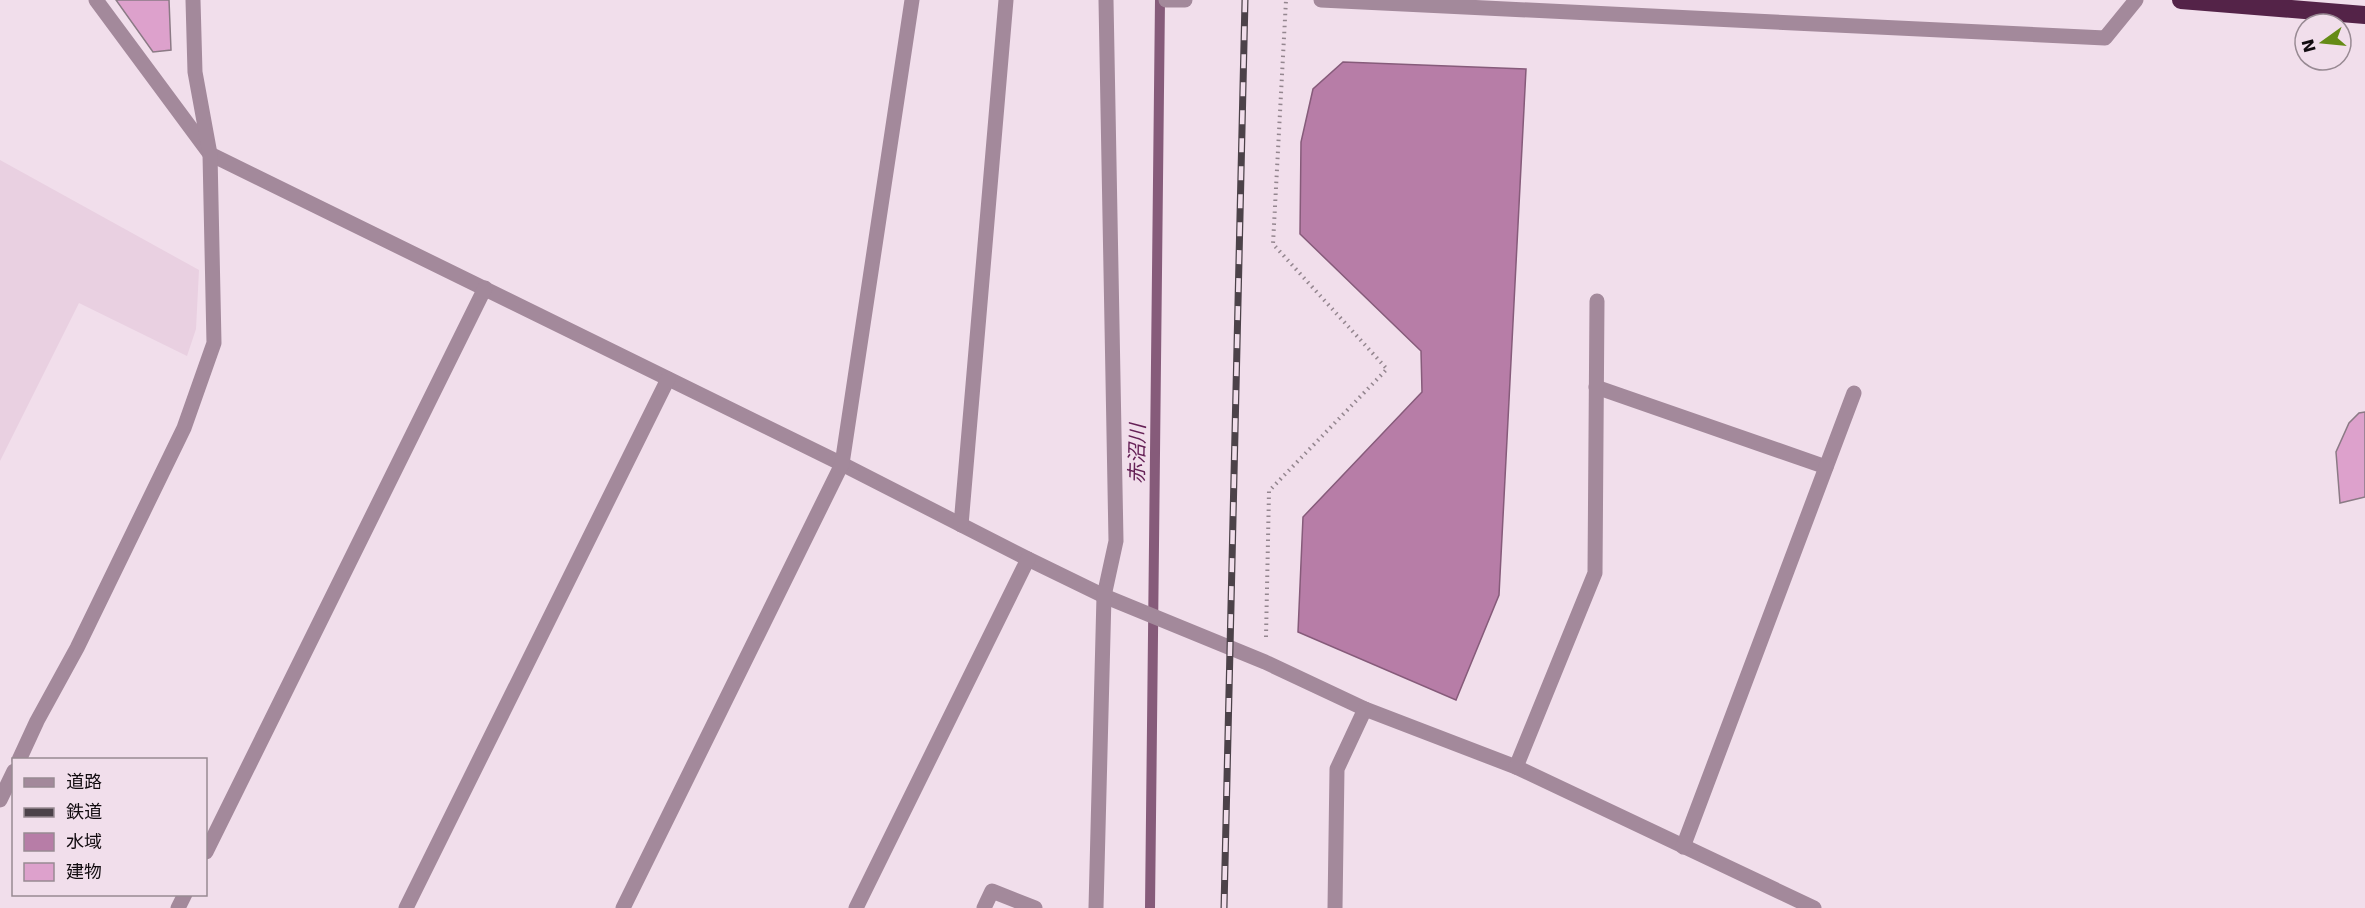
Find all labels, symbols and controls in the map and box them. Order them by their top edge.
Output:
north arrow [2293,12,2353,72]
text: N [2298,37,2320,55]
water label: 赤沼川 [1124,422,1150,484]
legend [12,758,207,896]
text: 道路 [66,771,102,792]
text: 鉄道 [66,801,102,822]
text: 水域 [66,831,102,852]
text: 建物 [66,861,102,882]

